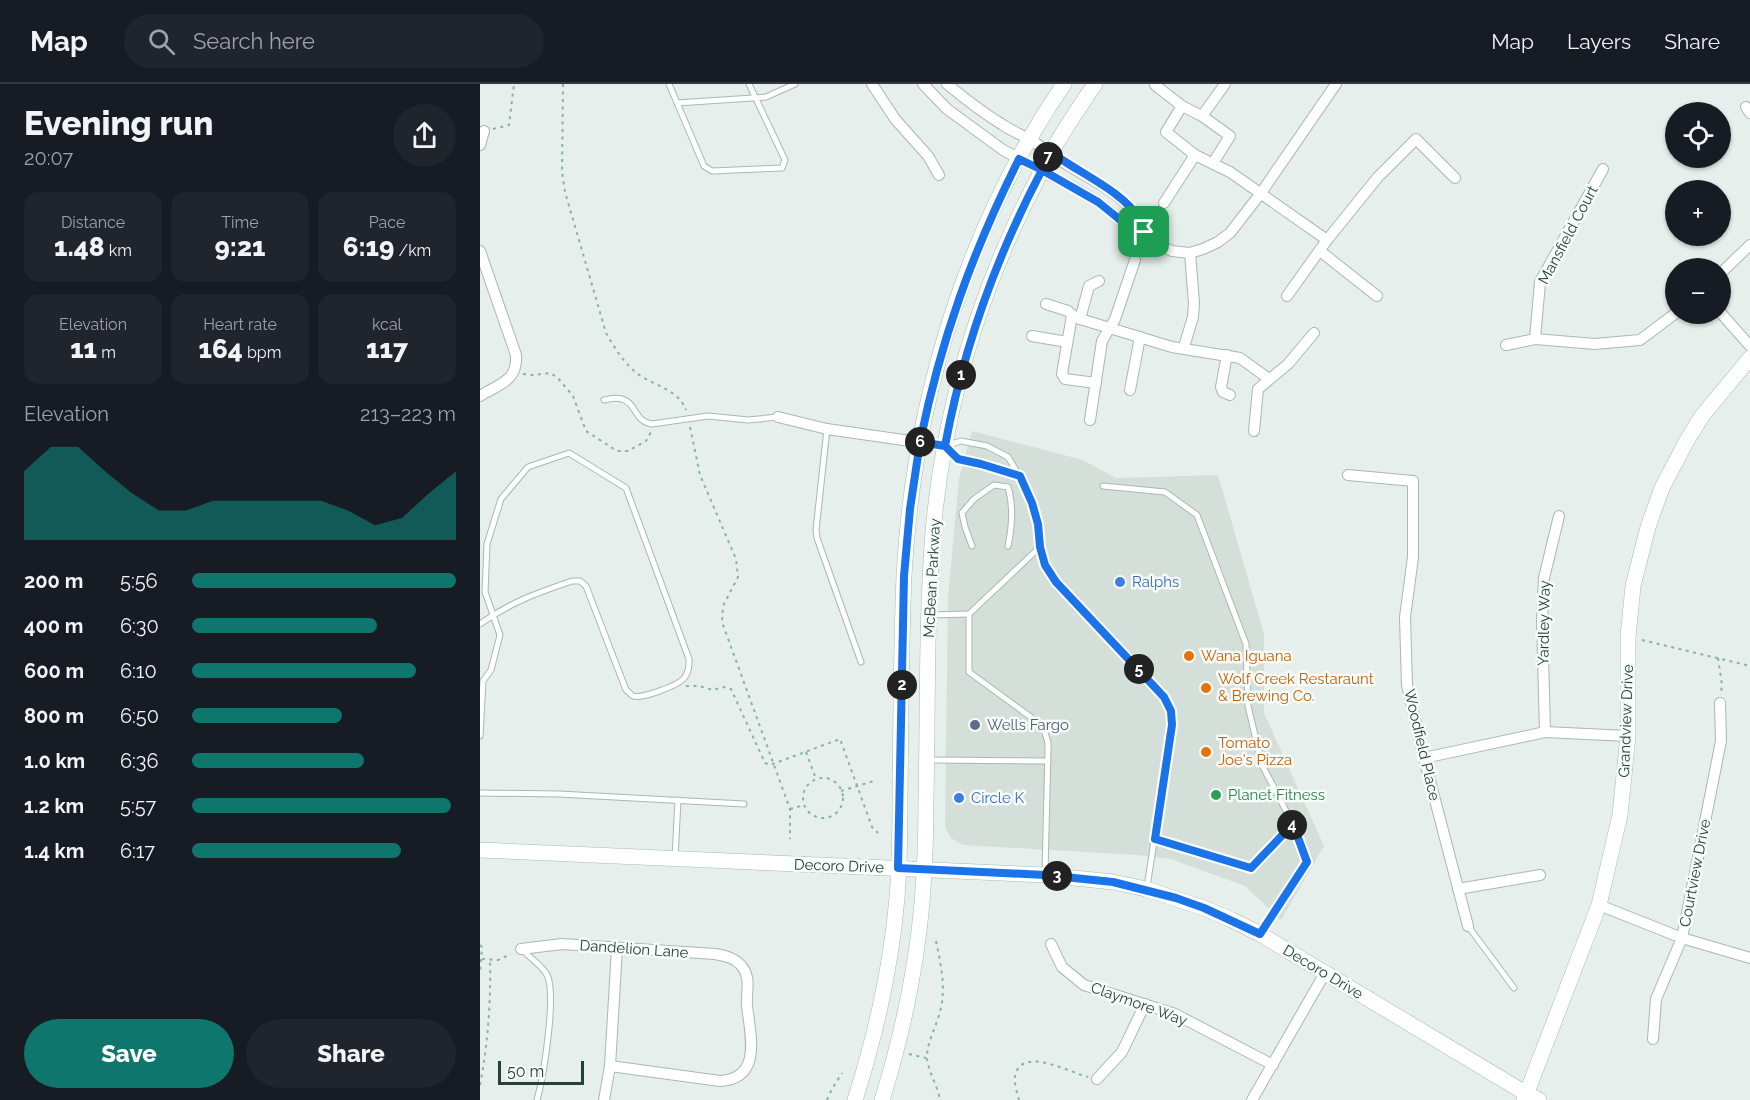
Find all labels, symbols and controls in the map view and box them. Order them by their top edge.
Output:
search box [124,14,544,68]
text: Map [30,25,88,58]
icon: search [145,25,178,58]
text: Search here [193,28,315,54]
text: Map [1491,29,1534,54]
text: Layers [1567,29,1631,54]
text: Share [1664,29,1720,54]
map controls [1665,102,1731,324]
button: locate [1665,102,1731,168]
text: Evening run [24,104,214,143]
button: share [393,104,456,167]
pin: 7 [1033,142,1063,172]
text: 20:07 [24,146,73,170]
text: 7 [1044,147,1052,166]
button: + [1665,180,1731,246]
street label: Mansfield Court [1534,183,1602,287]
pin [1118,206,1169,257]
text: Distance [61,213,125,232]
text: Time [221,213,259,232]
text: Pace [369,213,405,232]
icon: arrive [1127,215,1160,248]
text: 1.48 [54,232,105,262]
text: 9:21 [215,232,266,262]
text: 6:19 [343,232,394,262]
text: km [105,241,132,260]
text: /km [394,241,431,260]
button: − [1665,258,1731,324]
text: Elevation [59,315,127,334]
text: Heart rate [203,315,277,334]
text: kcal [372,315,402,334]
text: 11 [70,334,97,364]
text: 164 [199,334,243,364]
text: 117 [366,334,408,364]
text: m [97,343,116,362]
text: bpm [243,343,281,362]
pin: 1 [946,360,976,390]
text: 1 [957,365,965,384]
text: Elevation [24,402,109,426]
text: 213–223 m [360,402,456,426]
pin: 6 [905,427,935,457]
text: 6 [915,432,925,451]
street label: McBean Parkway [920,518,944,638]
text: 200 m [24,569,83,593]
text: 5:56 [120,569,158,593]
place label: Ralphs [1132,573,1179,591]
marker: Ralphs [1113,575,1127,589]
street label: Yardley Way [1534,580,1554,666]
text: 400 m [24,614,83,638]
text: 6:30 [120,614,159,638]
place label: Wana Iguana [1201,647,1292,665]
marker: Wana Iguana [1182,649,1196,663]
pin: 5 [1124,654,1154,684]
text: 600 m [24,659,84,683]
text: 6:10 [120,659,157,683]
text: 5 [1135,659,1143,678]
street label: Grandview Drive [1615,664,1637,778]
pin: 2 [887,670,917,700]
place label: Wolf Creek Restaraunt & Brewing Co. [1218,670,1374,705]
text: 2 [897,675,907,694]
marker: Wolf Creek Restaraunt & Brewing Co. [1199,681,1213,695]
street label: Woodfield Place [1400,687,1444,803]
text: 800 m [24,704,84,728]
text: 6:50 [120,704,159,728]
place label: Wells Fargo [987,716,1069,734]
marker: Wells Fargo [968,718,982,732]
place label: Tomato Joe's Pizza [1218,734,1292,769]
marker: Tomato Joe's Pizza [1199,745,1213,759]
text: 1.0 km [24,749,85,773]
text: 6:36 [120,749,159,773]
place label: Planet Fitness [1228,786,1325,804]
marker: Planet Fitness [1209,788,1223,802]
place label: Circle K [971,789,1025,807]
marker: Circle K [952,791,966,805]
text: 1.2 km [24,794,84,818]
text: 5:57 [120,794,156,818]
pin: 4 [1277,810,1307,840]
text: 4 [1287,815,1297,834]
street label: Courtview Drive [1676,817,1714,929]
text: 1.4 km [24,839,84,863]
text: 6:17 [120,839,155,863]
street label: Decoro Drive [794,855,885,877]
pin: 3 [1042,861,1072,891]
text: 3 [1053,866,1061,885]
street label: Dandelion Lane [579,936,689,962]
street label: Decoro Drive [1280,941,1366,1003]
street label: Claymore Way [1088,978,1190,1030]
button: Save [24,1019,234,1088]
button: Share [246,1019,456,1088]
scale bar [498,1058,584,1086]
text: 50 m [507,1062,544,1081]

